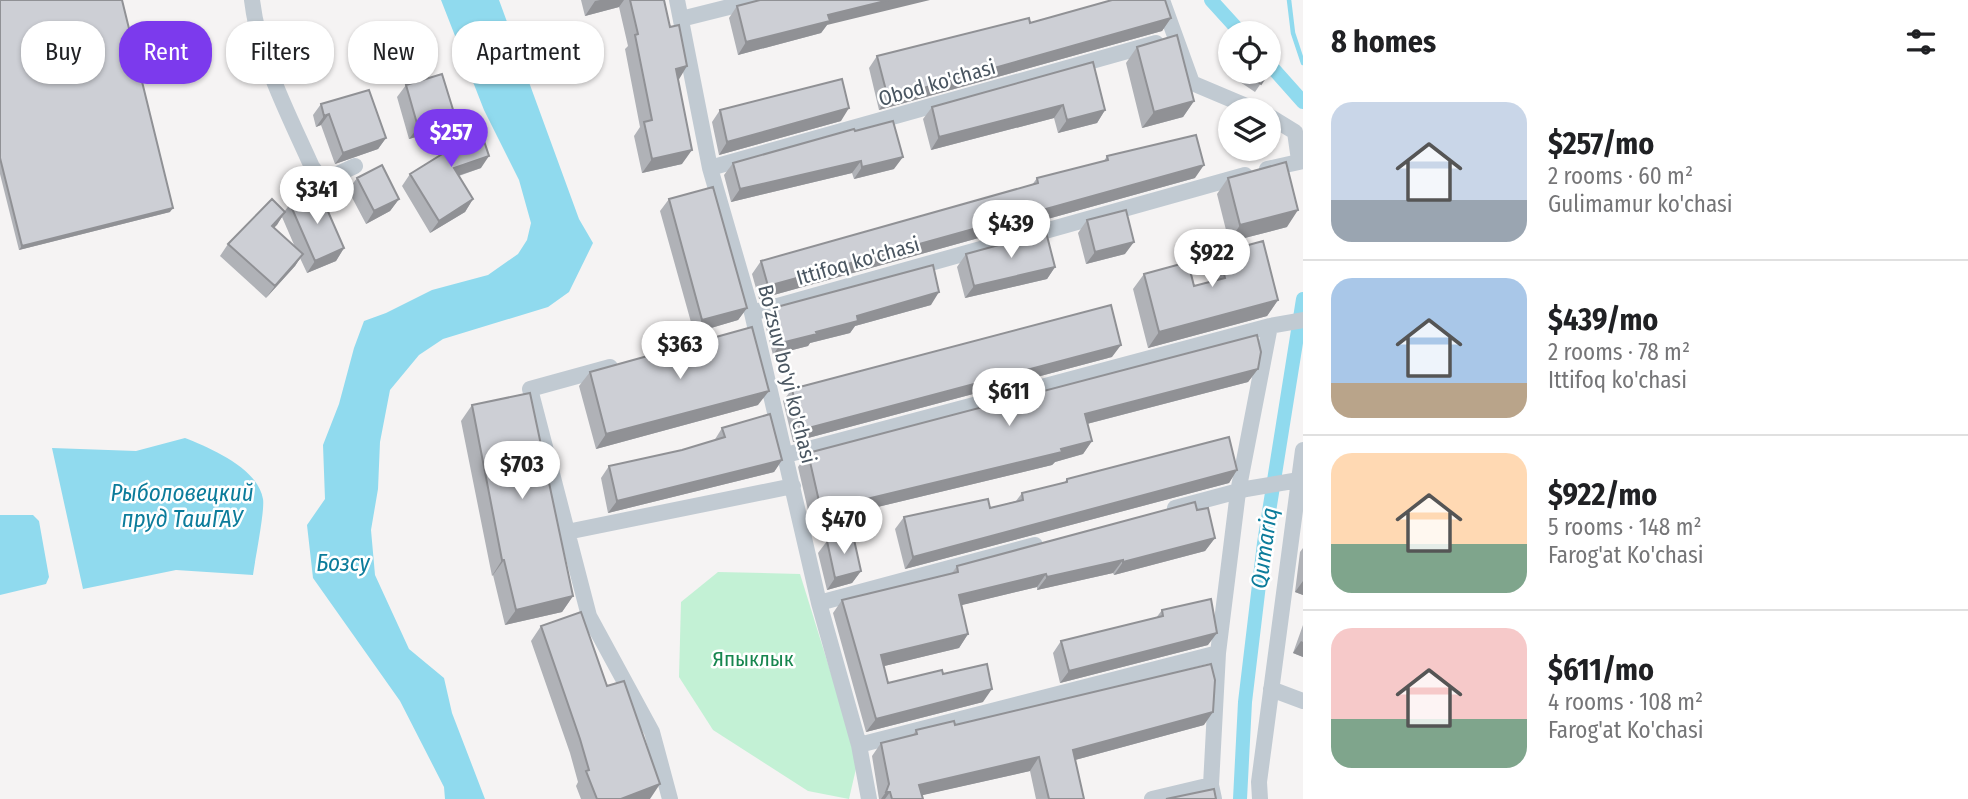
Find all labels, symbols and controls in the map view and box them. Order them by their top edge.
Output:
chip: Buy [21,21,105,84]
chip: Rent [119,21,212,84]
chip: Filters [226,21,334,84]
chip: New [348,21,438,84]
chip: Apartment [452,21,604,84]
map controls [1218,21,1281,161]
button: locate [1218,21,1281,84]
icon: filters [1902,23,1940,61]
text: 8 homes [1331,24,1436,60]
street label: Obod ko'chasi [875,54,999,112]
button: layers [1218,98,1281,161]
pin: $257 [410,110,492,169]
text: $257 [430,118,472,146]
text: $257/mo [1548,126,1654,162]
icon: home [1387,130,1471,214]
text: 2 rooms · 60 m² [1548,162,1693,190]
pin: $341 [276,166,358,226]
text: $341 [296,175,338,203]
text: Gulimamur ko'chasi [1548,190,1733,218]
pin: $439 [970,201,1052,260]
text: $439 [988,209,1034,237]
pin: $922 [1171,230,1253,289]
street label: Ittifoq ko'chasi [793,231,923,291]
text: $922 [1190,238,1234,266]
street label: Bo'zsuv bo'yi ko'chasi [752,282,822,466]
text: $439/mo [1548,302,1658,338]
icon: home [1387,306,1471,390]
pin: $363 [639,322,721,381]
text: $363 [657,330,703,358]
text: 2 rooms · 78 m² [1548,338,1690,366]
text: Ittifoq ko'chasi [1548,366,1687,394]
pin: $611 [968,368,1050,428]
text: $611 [988,377,1030,405]
pin: $703 [481,442,563,501]
text: $703 [500,450,544,478]
text: $922/mo [1548,477,1657,513]
water label: Рыболовецкий пруд ТашГАУ [110,479,254,533]
icon: home [1387,481,1471,565]
pin: $470 [803,496,885,556]
text: $470 [822,505,866,533]
water label: Qumariq [1244,506,1284,590]
text: 5 rooms · 148 m² [1548,513,1702,541]
text: Farog'at Ko'chasi [1548,541,1704,569]
water label: Бозсу [316,549,371,577]
park label: Япыклык [712,646,794,672]
text: $611/mo [1548,652,1654,688]
icon: home [1387,656,1471,740]
text: 4 rooms · 108 m² [1548,688,1703,716]
text: Farog'at Ko'chasi [1548,716,1704,744]

